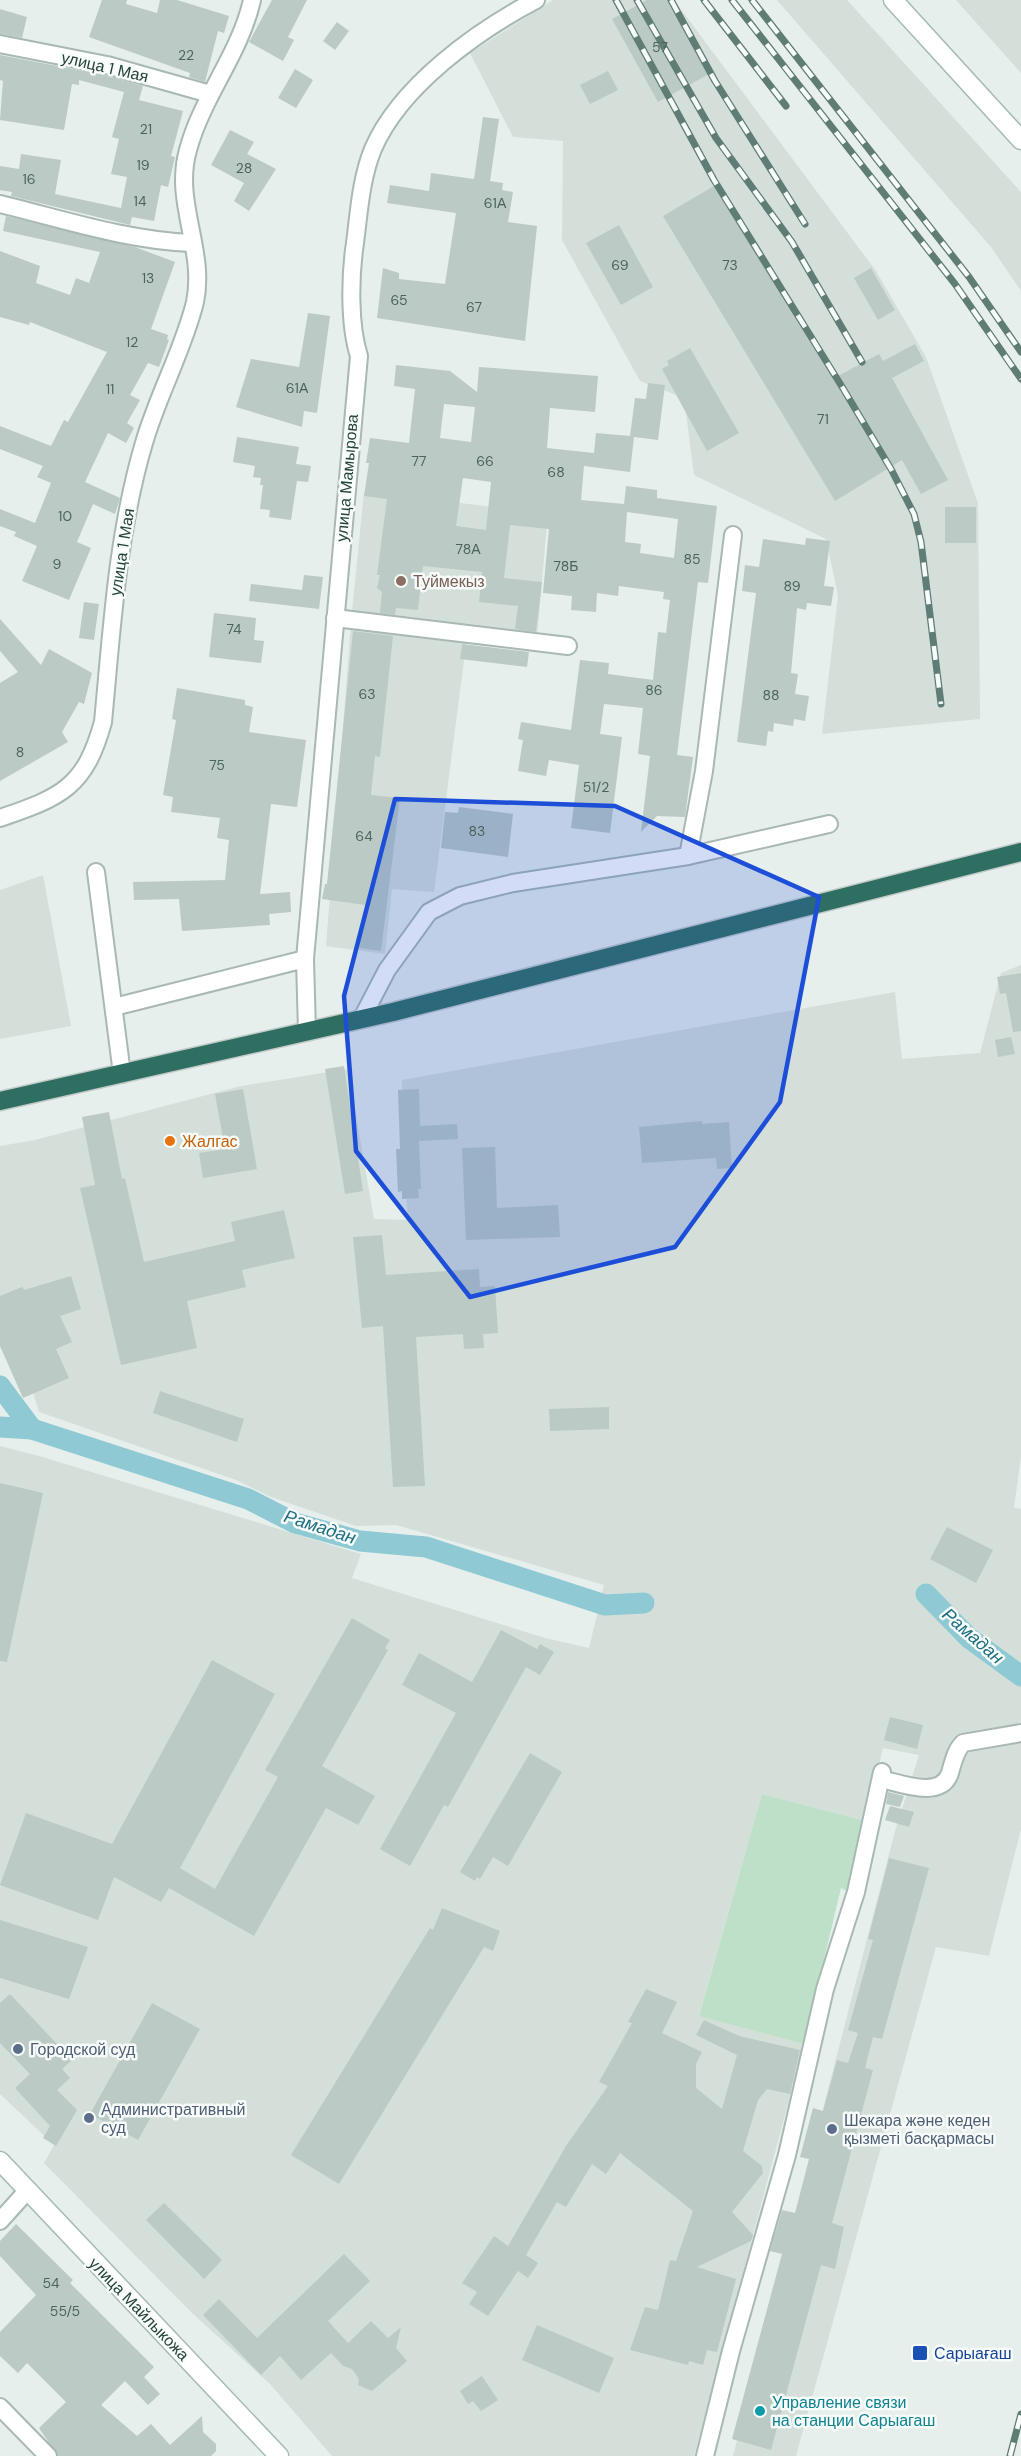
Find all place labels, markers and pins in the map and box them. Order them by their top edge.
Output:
place label: Туймекыз [413,571,485,592]
marker: Туймекыз [394,574,408,588]
place label: Жалгас [182,1131,238,1152]
marker: Жалгас [163,1134,177,1148]
place label: Городской суд [30,2039,136,2060]
marker: Городской суд [11,2042,25,2056]
place label: Административный суд [101,2099,246,2138]
place label: Шекара және кеден қызметі басқармасы [844,2110,994,2149]
marker: Административный суд [82,2111,96,2125]
marker: Шекара және кеден қызметі басқармасы [825,2122,839,2136]
place label: Сарыағаш [934,2343,1012,2364]
marker: Сарыағаш [911,2344,929,2362]
place label: Управление связи на станции Сарыагаш [772,2392,935,2431]
marker: Управление связи на станции Сарыагаш [753,2404,767,2418]

